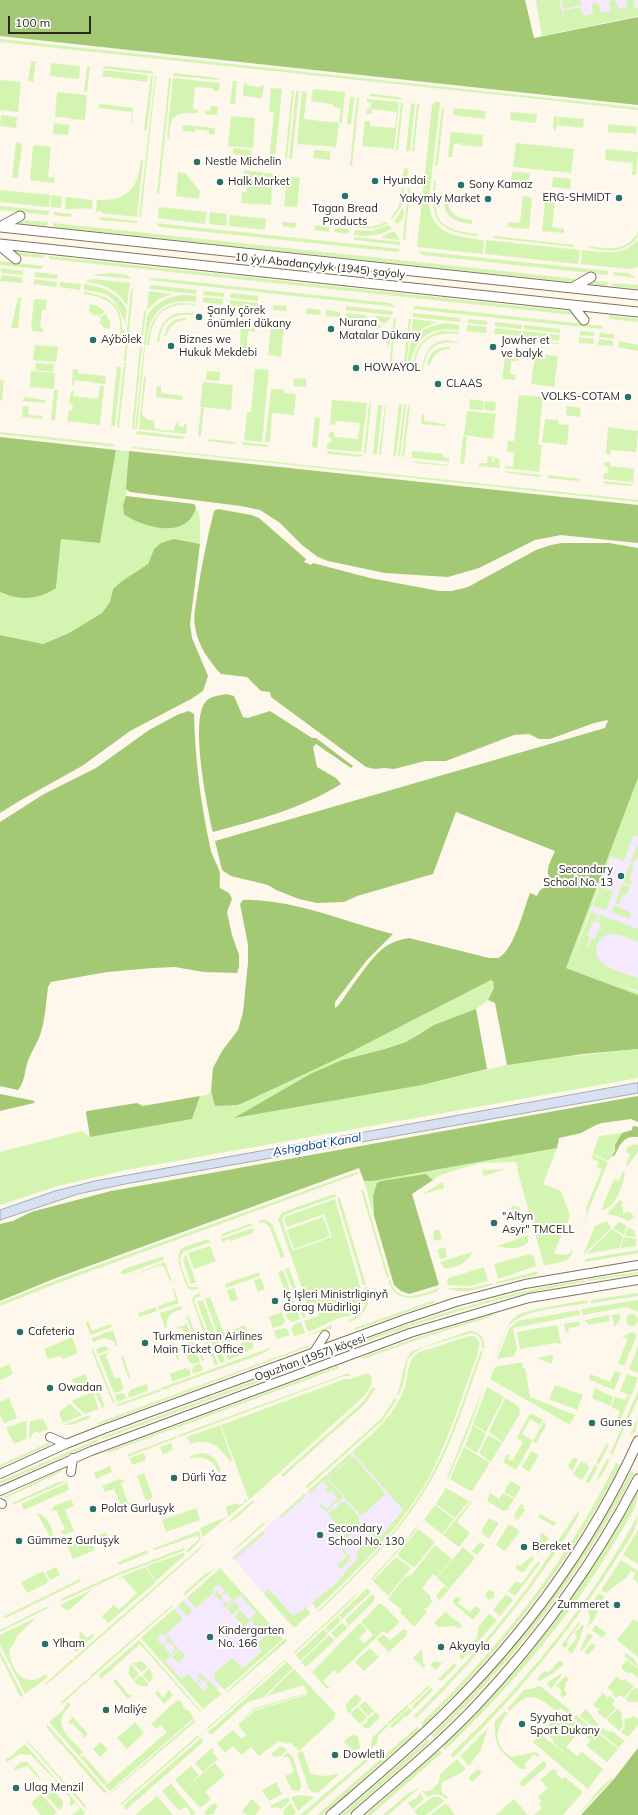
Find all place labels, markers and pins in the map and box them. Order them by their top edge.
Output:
place label: Nestle Michelin [205,155,282,169]
marker: Nestle Michelin [192,157,202,167]
place label: Hyundai [383,174,426,188]
place label: Halk Market [228,175,290,189]
marker: Hyundai [370,176,380,186]
marker: Halk Market [215,177,225,187]
place label: Sony Kamaz [469,178,533,192]
marker: Sony Kamaz [456,180,466,190]
marker: Tagan Bread Products [340,191,350,201]
place label: ERG-SHMIDT [543,191,611,205]
place label: Yakymly Market [400,192,480,206]
marker: ERG-SHMIDT [614,193,624,203]
marker: Yakymly Market [483,194,493,204]
place label: Tagan Bread Products [312,202,378,228]
place label: Şanly çörek önümleri dükany [207,304,291,330]
marker: Şanly çörek önümleri dükany [194,312,204,322]
place label: Nurana Matalar Dükany [339,316,421,342]
marker: Nurana Matalar Dükany [326,324,336,334]
place label: Aýbölek [101,333,142,347]
place label: Biznes we Hukuk Mekdebi [179,333,257,359]
place label: Jowher et ve balyk [501,334,550,360]
marker: Aýbölek [88,335,98,345]
marker: Biznes we Hukuk Mekdebi [166,341,176,351]
marker: Jowher et ve balyk [488,342,498,352]
place label: HOWAYOL [364,361,420,375]
marker: HOWAYOL [351,363,361,373]
place label: CLAAS [446,377,482,391]
marker: CLAAS [433,379,443,389]
place label: VOLKS-COTAM [541,390,620,404]
marker: VOLKS-COTAM [623,392,633,402]
place label: Secondary School No. 13 [543,863,613,889]
marker: Secondary School No. 13 [616,871,626,881]
place label: "Altyn Asyr" TMCELL [502,1210,574,1236]
marker: "Altyn Asyr" TMCELL [489,1218,499,1228]
place label: Iç Işleri Ministrliginyň Gorag Müdirligi [283,1288,388,1314]
marker: Iç Işleri Ministrliginyň Gorag Müdirligi [270,1296,280,1306]
place label: Cafeteria [28,1325,74,1339]
marker: Cafeteria [15,1327,25,1337]
place label: Turkmenistan Airlines Main Ticket Office [153,1330,263,1356]
marker: Turkmenistan Airlines Main Ticket Office [140,1338,150,1348]
place label: Owadan [58,1381,102,1395]
marker: Owadan [45,1383,55,1393]
place label: Gunes [600,1416,632,1430]
marker: Gunes [587,1418,597,1428]
place label: Dürli Ýaz [182,1471,227,1485]
marker: Dürli Ýaz [169,1473,179,1483]
place label: Polat Gurluşyk [101,1502,174,1516]
marker: Polat Gurluşyk [88,1504,98,1514]
place label: Secondary School No. 130 [328,1522,404,1548]
marker: Secondary School No. 130 [315,1530,325,1540]
place label: Gümmez Gurluşyk [27,1534,119,1548]
marker: Gümmez Gurluşyk [14,1536,24,1546]
place label: Bereket [532,1540,571,1554]
marker: Bereket [519,1542,529,1552]
place label: Zummeret [557,1598,609,1612]
marker: Zummeret [612,1600,622,1610]
place label: Kindergarten No. 166 [218,1624,284,1650]
marker: Kindergarten No. 166 [205,1632,215,1642]
place label: Ylham [53,1637,85,1651]
marker: Ylham [40,1639,50,1649]
place label: Akyayla [449,1640,490,1654]
marker: Akyayla [436,1642,446,1652]
place label: Maliýe [114,1703,147,1717]
marker: Maliýe [101,1705,111,1715]
place label: Syyahat Sport Dukany [530,1711,600,1737]
marker: Syyahat Sport Dukany [517,1719,527,1729]
place label: Dowletli [343,1748,385,1762]
marker: Dowletli [330,1750,340,1760]
place label: Ulag Menzil [24,1781,84,1795]
marker: Ulag Menzil [11,1783,21,1793]

